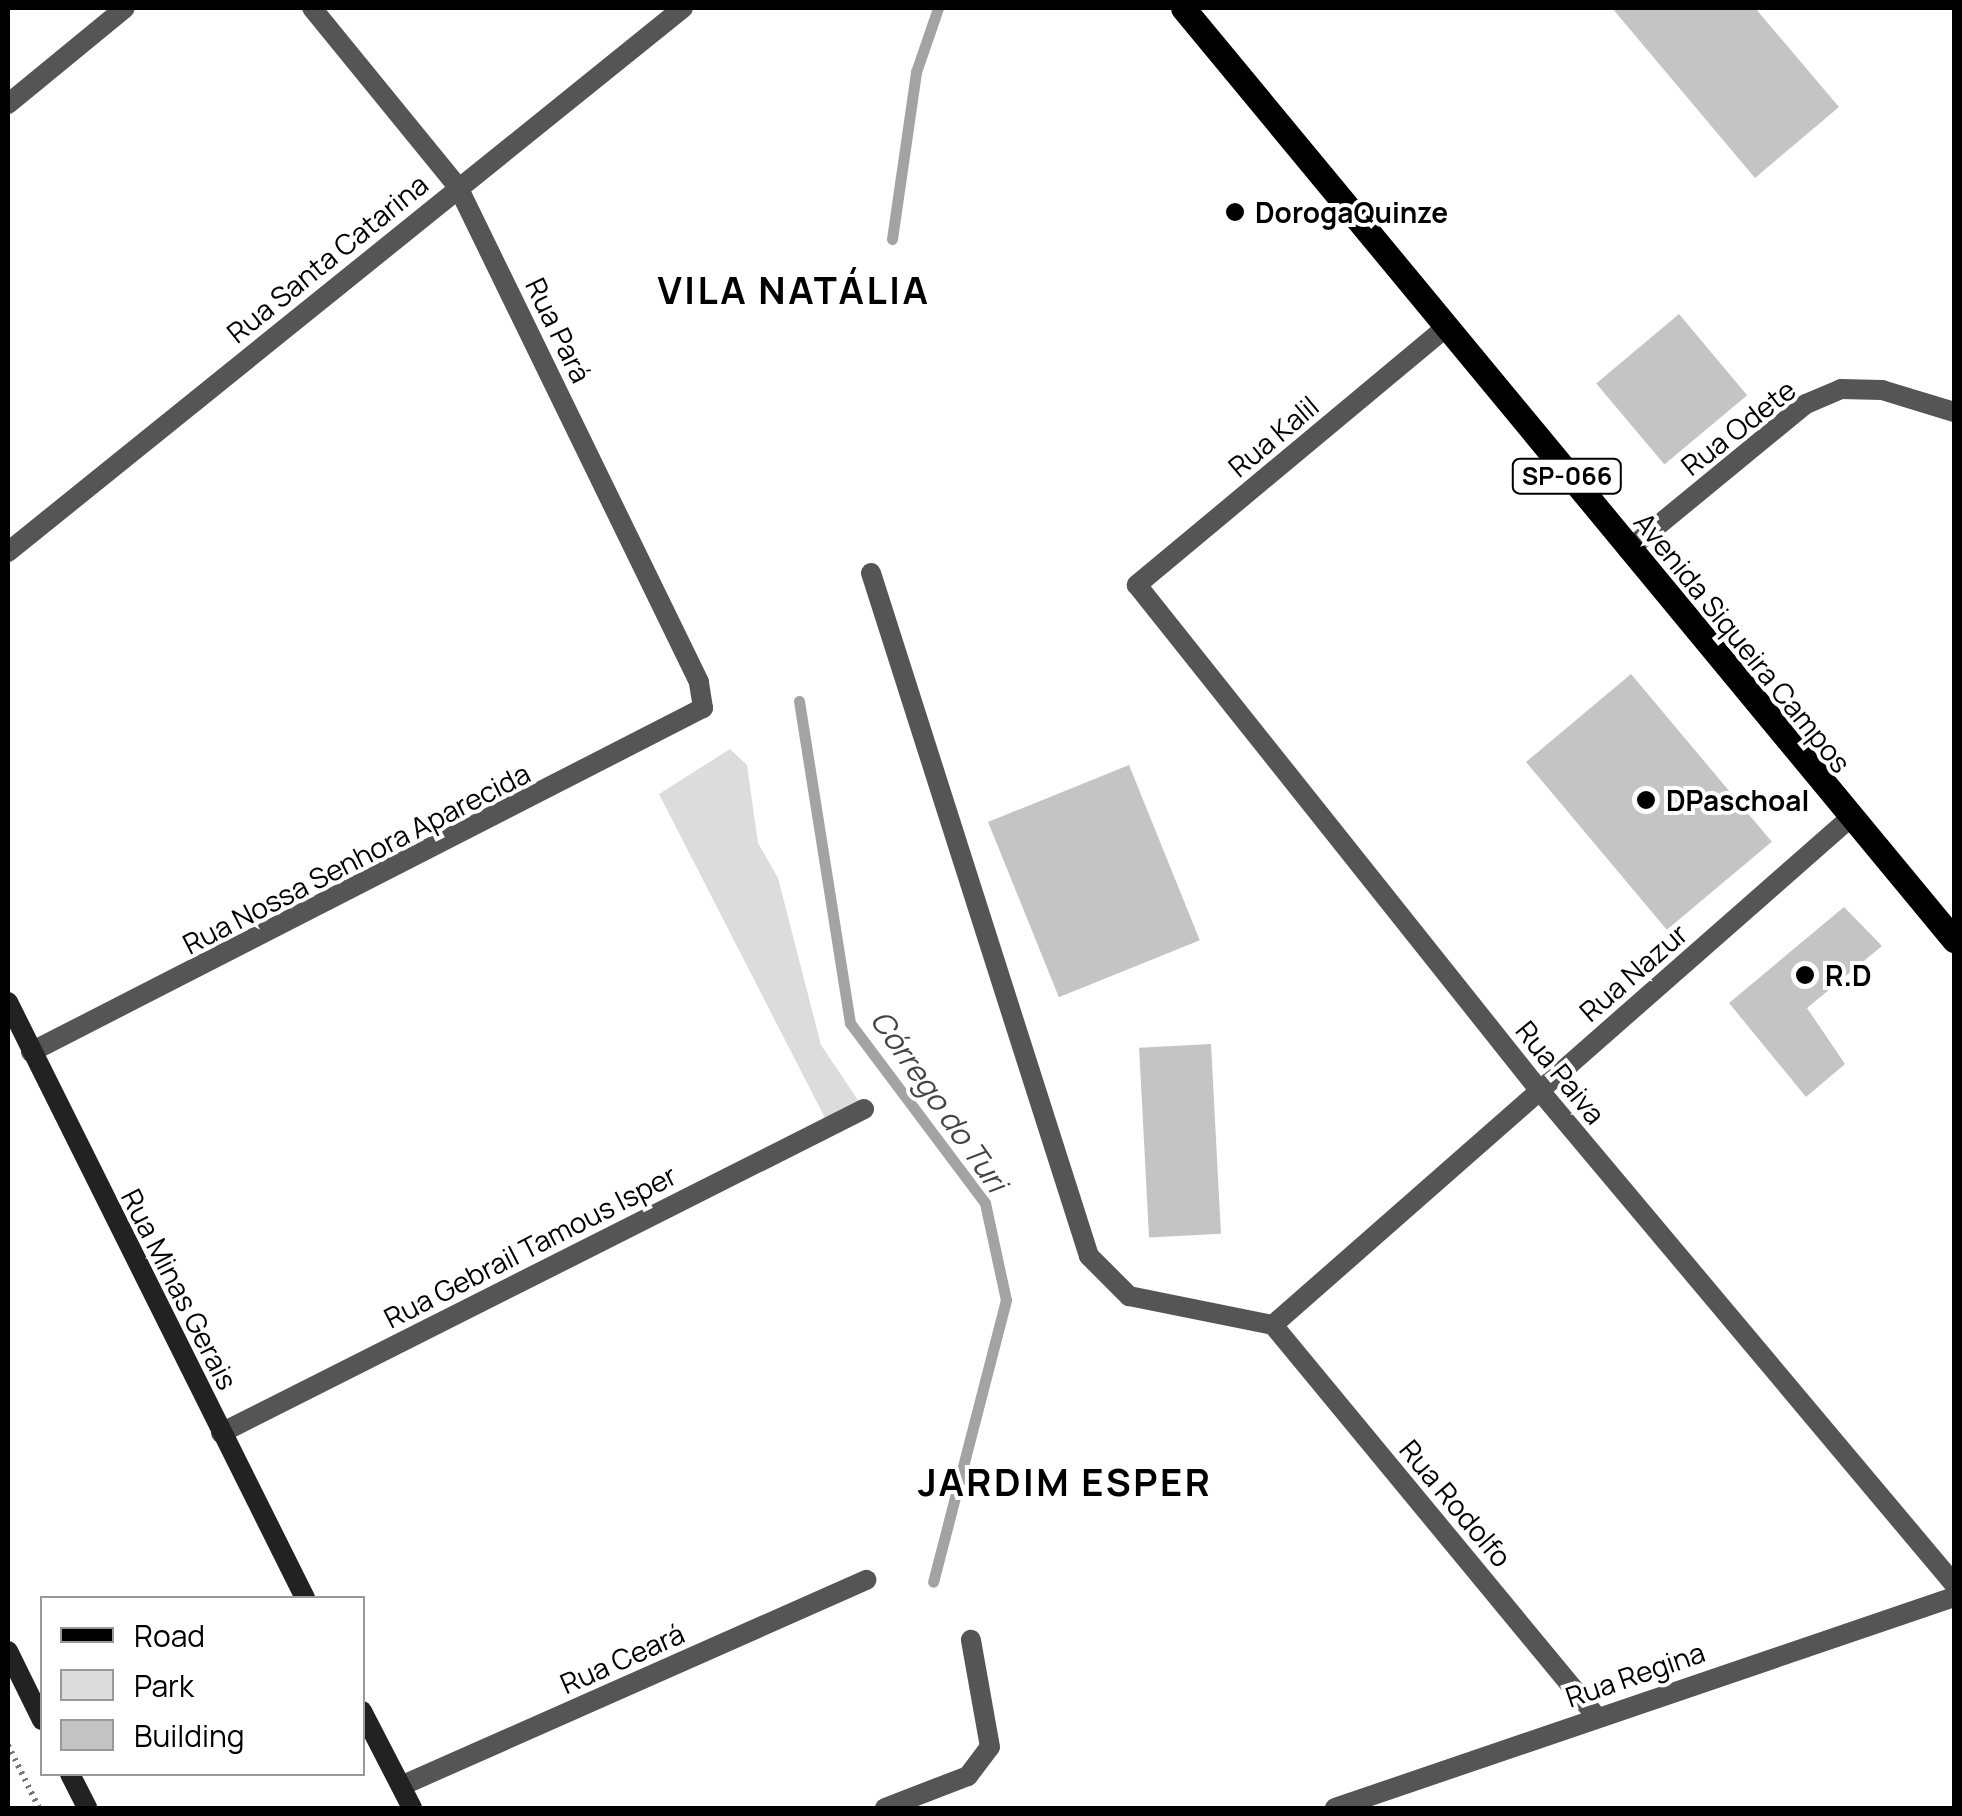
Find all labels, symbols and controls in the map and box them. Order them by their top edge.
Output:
street label: Rua Santa Catarina [220,167,434,349]
place label: DorogaQuinze [1255,195,1448,229]
marker: DorogaQuinze [1224,201,1246,223]
district label: VILA NATÁLIA [657,267,931,313]
street label: Rua Pará [519,272,599,388]
street label: Rua Odete [1674,372,1802,482]
street label: Rua Kalil [1221,389,1325,483]
road number: SP-066 [1510,456,1624,496]
street label: Avenida Siqueira Campos [1628,505,1858,779]
street label: Rua Nossa Senhora Aparecida [177,756,535,960]
place label: DPaschoal [1666,783,1809,817]
marker: DPaschoal [1635,789,1657,811]
street label: Rua Nazur [1572,916,1694,1028]
place label: R.D [1825,958,1872,992]
marker: R.D [1794,964,1816,986]
water label: Córrego do Turi [863,1003,1015,1199]
street label: Rua Paiva [1509,1014,1613,1130]
street label: Rua Gebrail Tamous Isper [378,1158,682,1334]
street label: Rua Minas Gerais [115,1183,245,1395]
street label: Rua Rodolfo [1393,1433,1519,1573]
district label: JARDIM ESPER [918,1459,1212,1505]
legend [40,1596,365,1776]
text: Road [134,1615,205,1656]
street label: Rua Ceará [555,1616,689,1700]
street label: Rua Regina [1561,1635,1709,1713]
text: Park [134,1665,194,1706]
text: Building [134,1715,245,1756]

